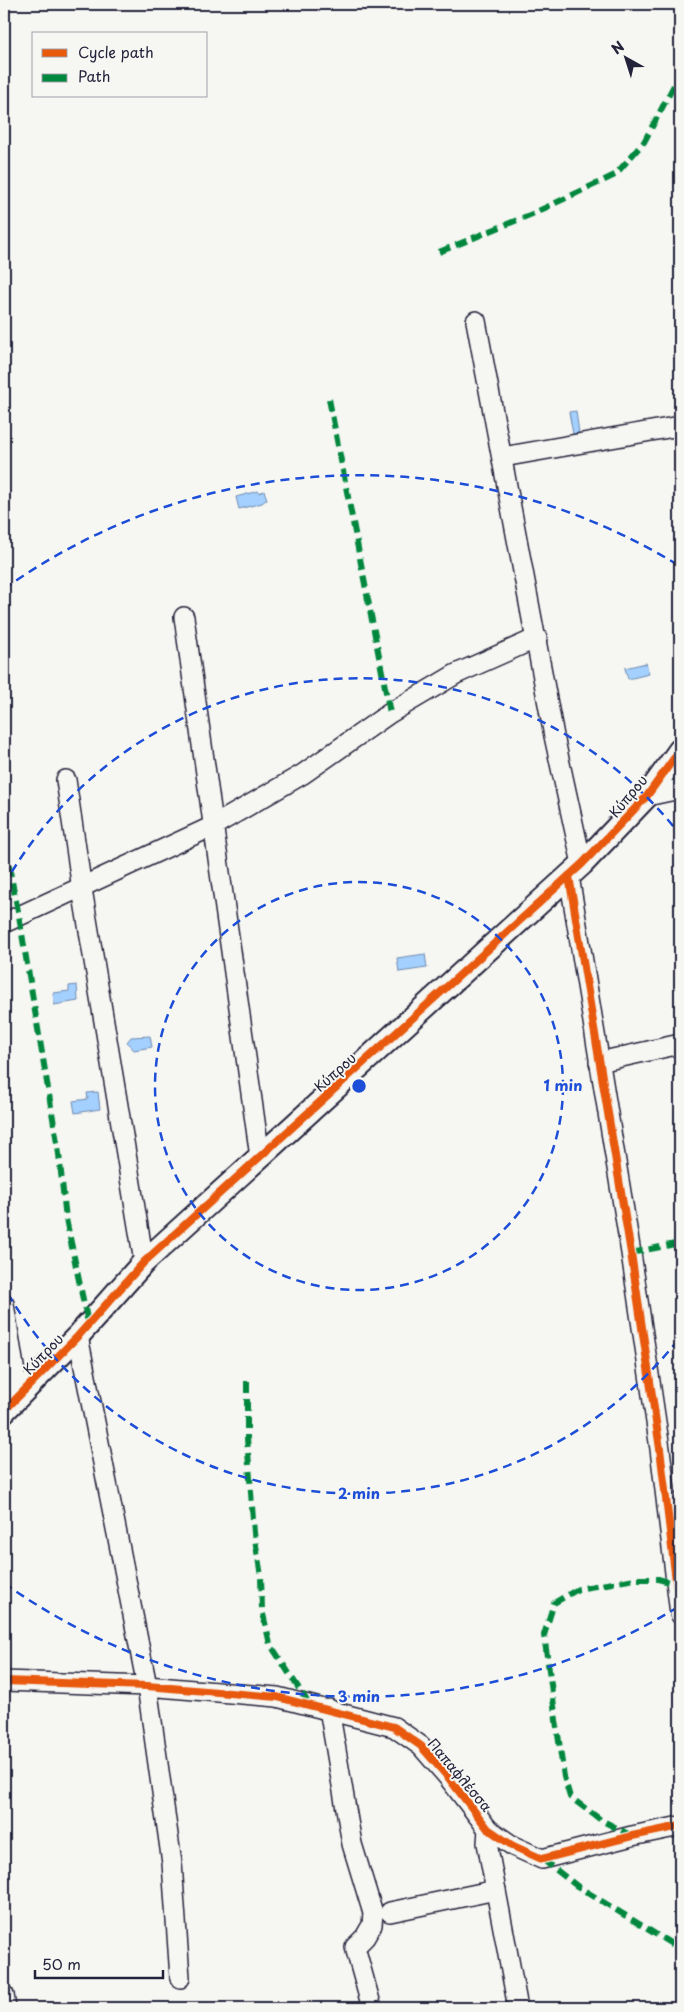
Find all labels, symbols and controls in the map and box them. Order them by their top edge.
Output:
legend [32,32,208,98]
north arrow [602,32,652,82]
text: N [607,36,628,59]
text: Cycle path [78,40,154,63]
text: Path [78,64,110,87]
street label: Κύπρου [604,770,652,822]
street label: Κύπρου [309,1047,361,1097]
text: 1 min [544,1073,582,1096]
centre of rings [350,1077,368,1095]
street label: Κύπρου [18,1329,68,1379]
text: 2 min [338,1481,380,1504]
text: 3 min [338,1684,380,1707]
street label: Παπαφλέσσα [423,1734,497,1816]
scale bar [35,1947,162,1979]
text: 50 m [42,1952,81,1975]

